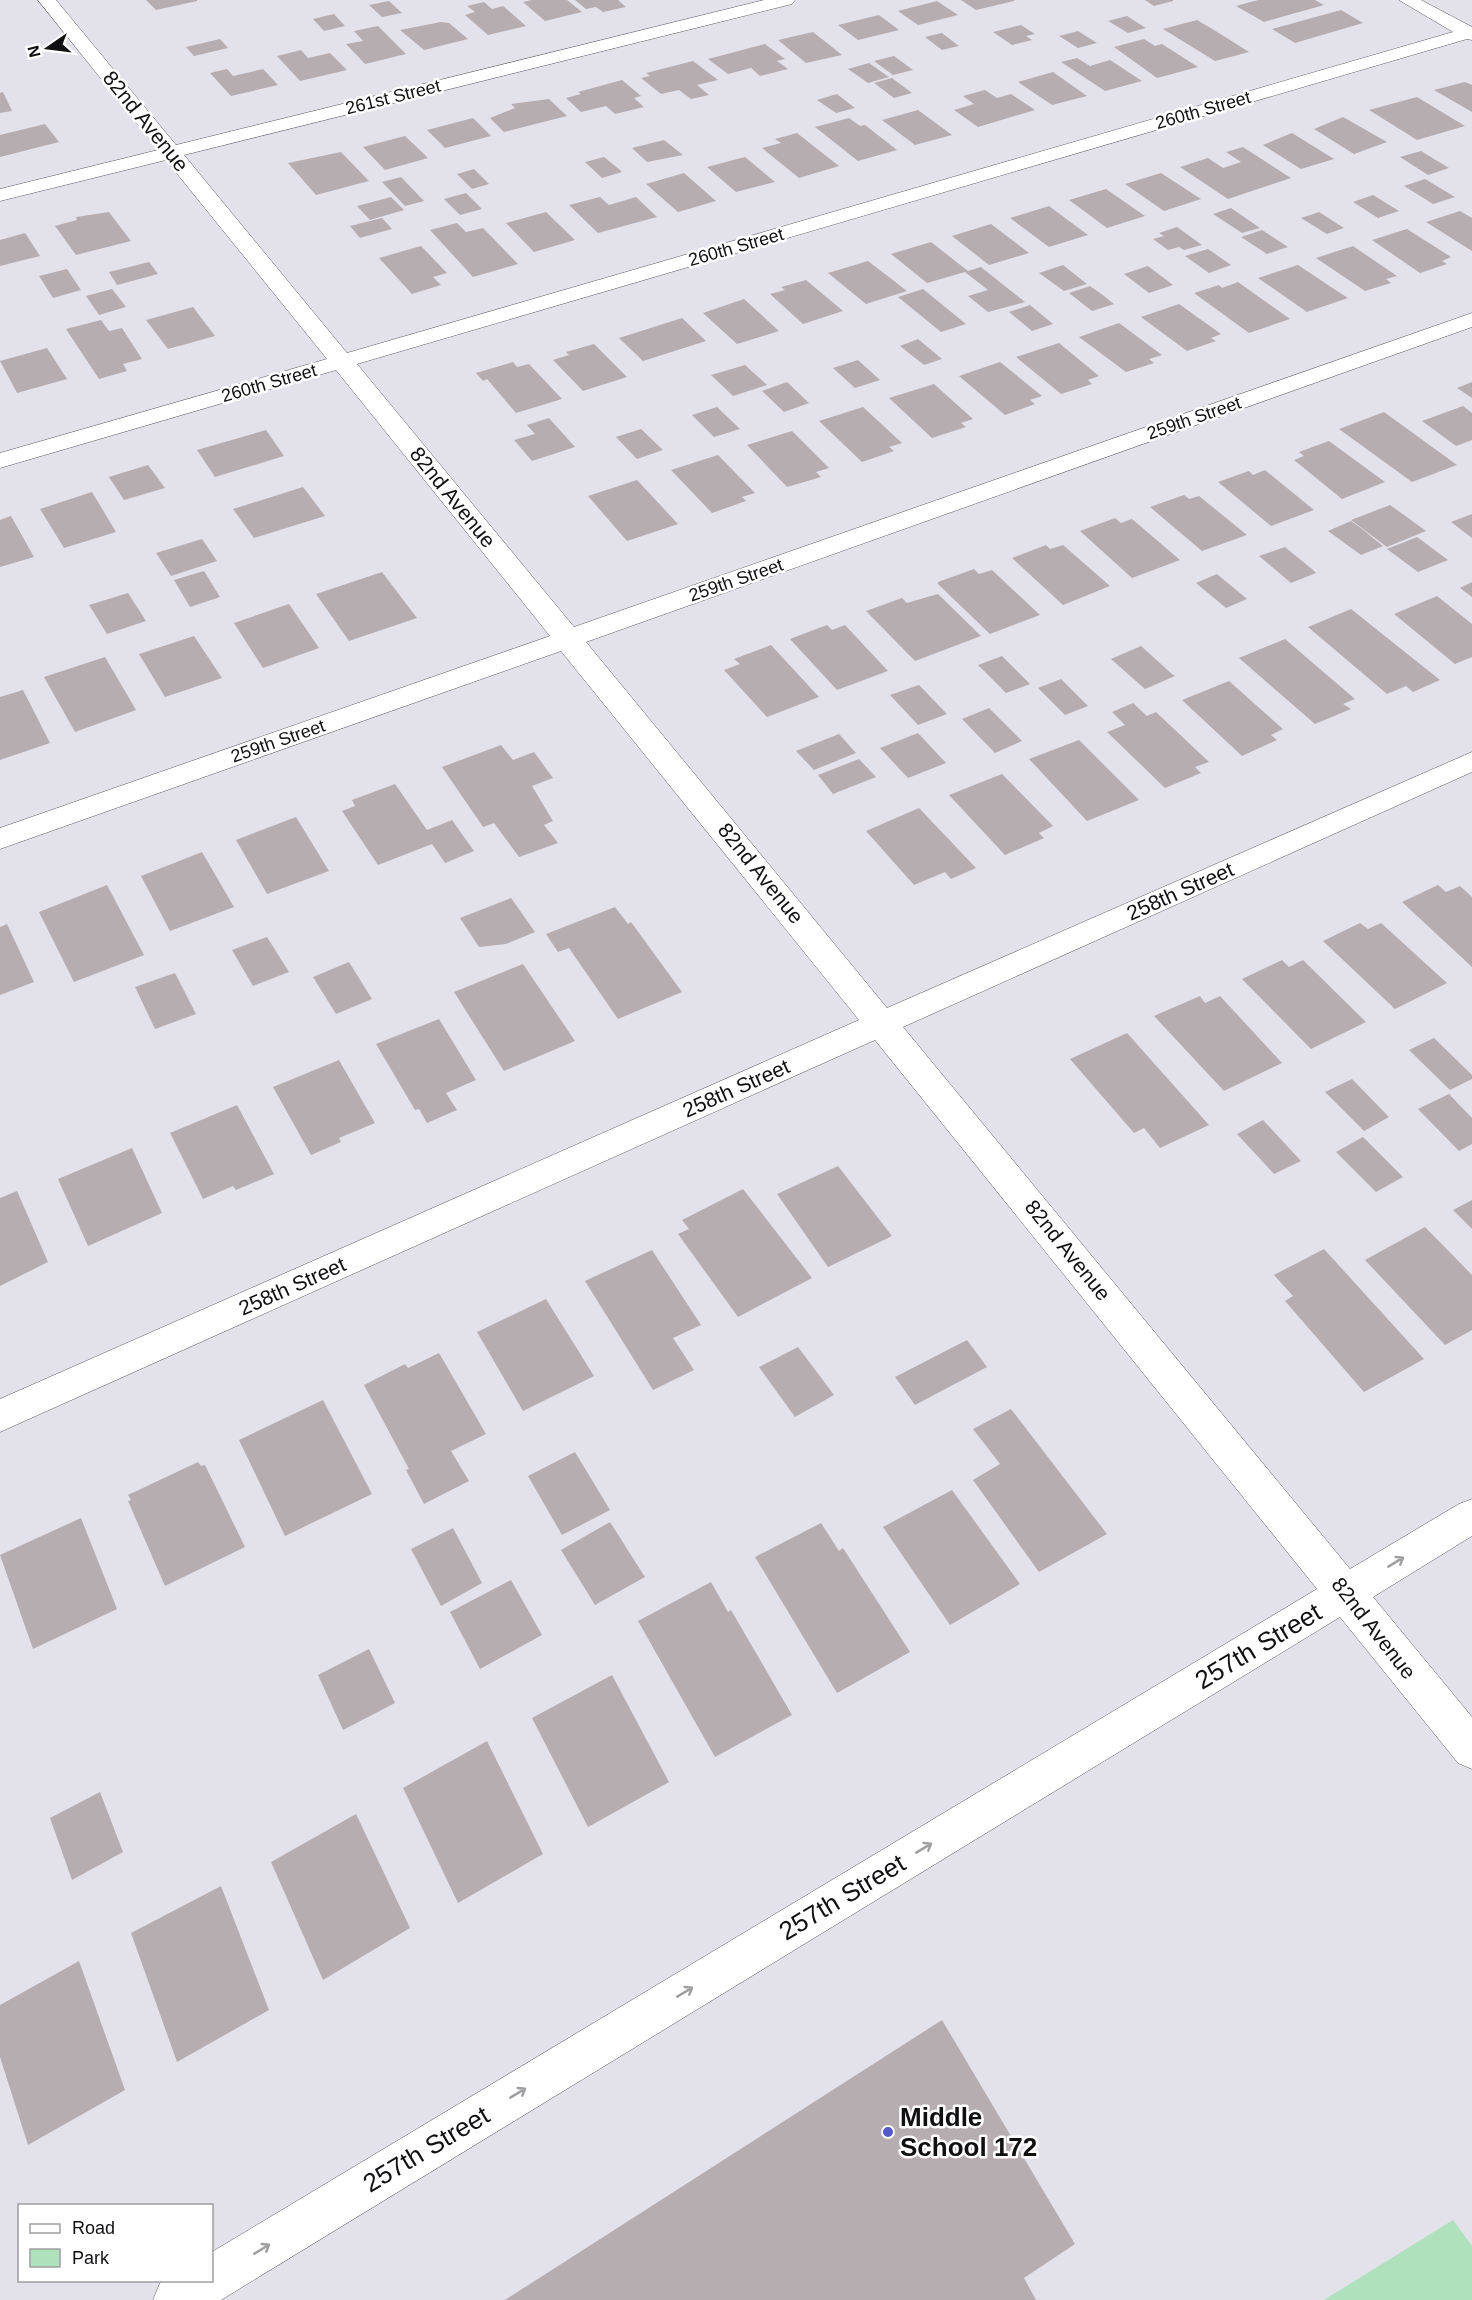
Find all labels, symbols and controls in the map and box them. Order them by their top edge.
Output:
north arrow [18,18,78,78]
text: N [24,44,44,59]
street label: 82nd Avenue [99,66,193,176]
street label: 261st Street [343,76,443,118]
street label: 260th Street [1153,87,1253,133]
street label: 260th Street [686,224,786,270]
street label: 260th Street [219,360,319,406]
street label: 259th Street [1144,393,1244,443]
street label: 82nd Avenue [406,442,500,552]
street label: 259th Street [686,555,786,605]
street label: 259th Street [228,716,328,766]
street label: 82nd Avenue [714,818,808,928]
street label: 258th Street [1123,857,1237,925]
street label: 258th Street [679,1054,793,1122]
street label: 82nd Avenue [1021,1195,1115,1305]
street label: 258th Street [235,1252,349,1320]
one-way arrow [1387,1555,1404,1567]
street label: 82nd Avenue [1327,1573,1421,1683]
street label: 257th Street [1190,1596,1327,1695]
one-way arrow [915,1841,932,1853]
street label: 257th Street [774,1847,911,1946]
one-way arrow [676,1986,693,1998]
one-way arrow [509,2087,526,2099]
street label: 257th Street [358,2099,495,2198]
place label: Middle School 172 [900,2102,1037,2162]
marker: Middle School 172 [881,2125,895,2139]
legend [18,2204,213,2282]
text: Road [72,2218,115,2238]
one-way arrow [253,2242,270,2254]
text: Park [72,2248,110,2268]

